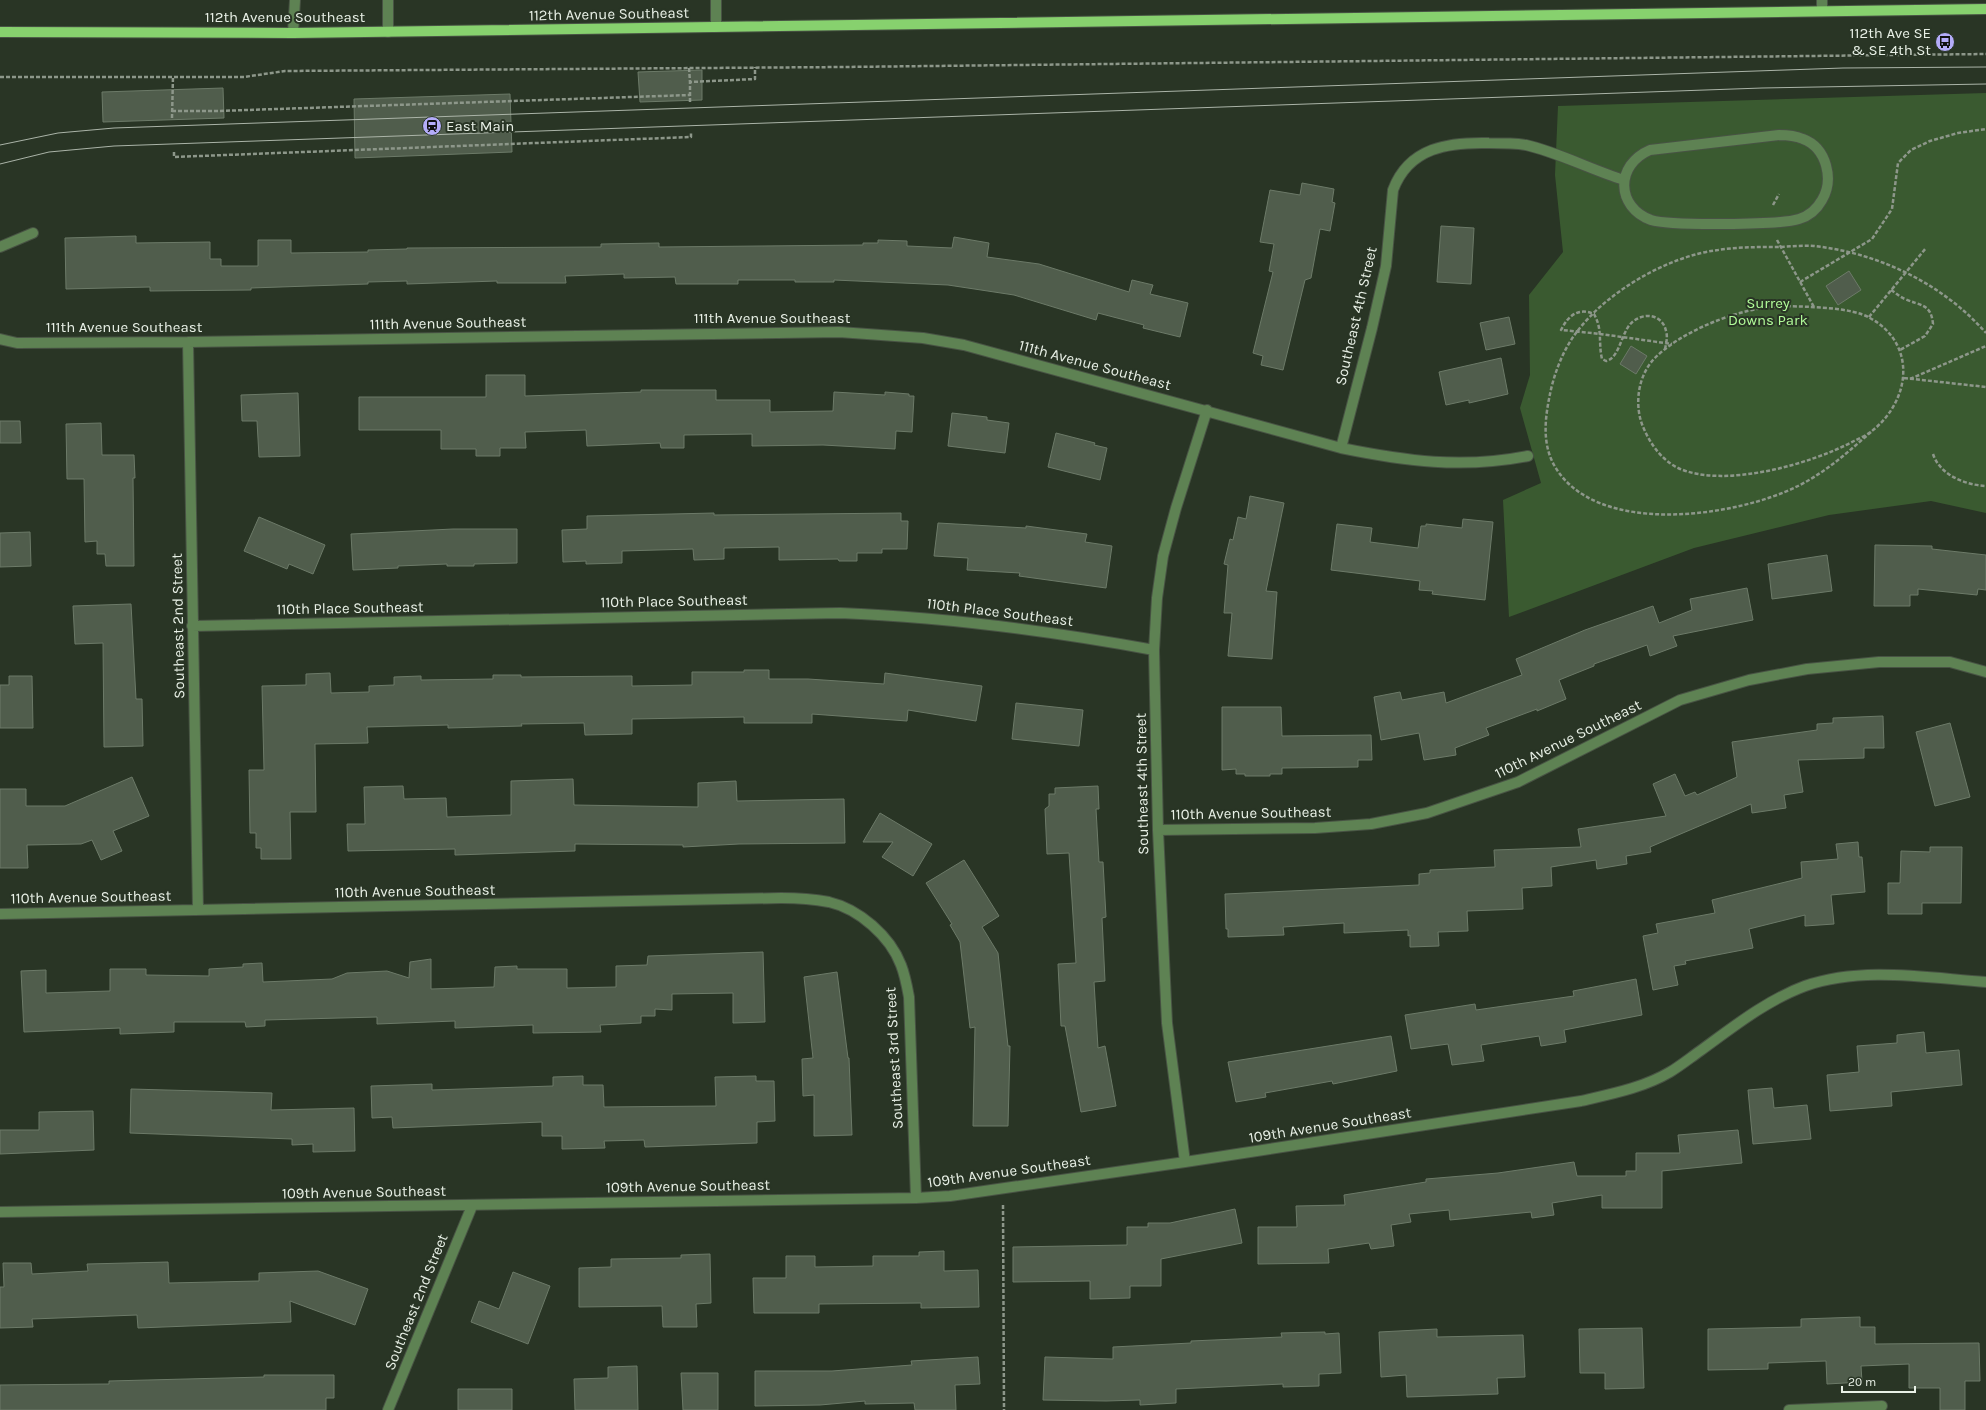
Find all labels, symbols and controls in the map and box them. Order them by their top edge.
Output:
street label: 112th Avenue Southeast [529,4,690,24]
street label: 112th Avenue Southeast [205,8,366,26]
place label: 112th Ave SE & SE 4th St [1850,24,1931,59]
bus stop icon: 112th Ave SE & SE 4th St [1934,31,1956,53]
station icon: East Main [421,115,443,137]
place label: East Main [446,117,514,135]
street label: Southeast 4th Street [1331,245,1381,387]
park label: Surrey Downs Park [1728,294,1808,329]
street label: 111th Avenue Southeast [694,309,851,327]
street label: 111th Avenue Southeast [370,313,527,333]
street label: 111th Avenue Southeast [46,318,203,336]
street label: 111th Avenue Southeast [1017,336,1173,394]
street label: Southeast 2nd Street [168,553,188,699]
street label: 110th Place Southeast [600,591,748,611]
street label: 110th Place Southeast [926,594,1075,630]
street label: 110th Place Southeast [276,598,424,618]
street label: 110th Avenue Southeast [1492,696,1644,782]
street label: Southeast 4th Street [1132,713,1152,855]
street label: 110th Avenue Southeast [1171,803,1332,823]
street label: 110th Avenue Southeast [335,881,496,901]
street label: 110th Avenue Southeast [11,887,172,907]
street label: Southeast 3rd Street [881,986,907,1129]
street label: 109th Avenue Southeast [1247,1103,1413,1147]
street label: 109th Avenue Southeast [926,1151,1092,1191]
street label: 109th Avenue Southeast [606,1176,771,1196]
street label: 109th Avenue Southeast [282,1182,447,1202]
street label: Southeast 2nd Street [380,1231,452,1373]
scale bar [1842,1368,1915,1394]
text: 20 m [1848,1375,1876,1389]

